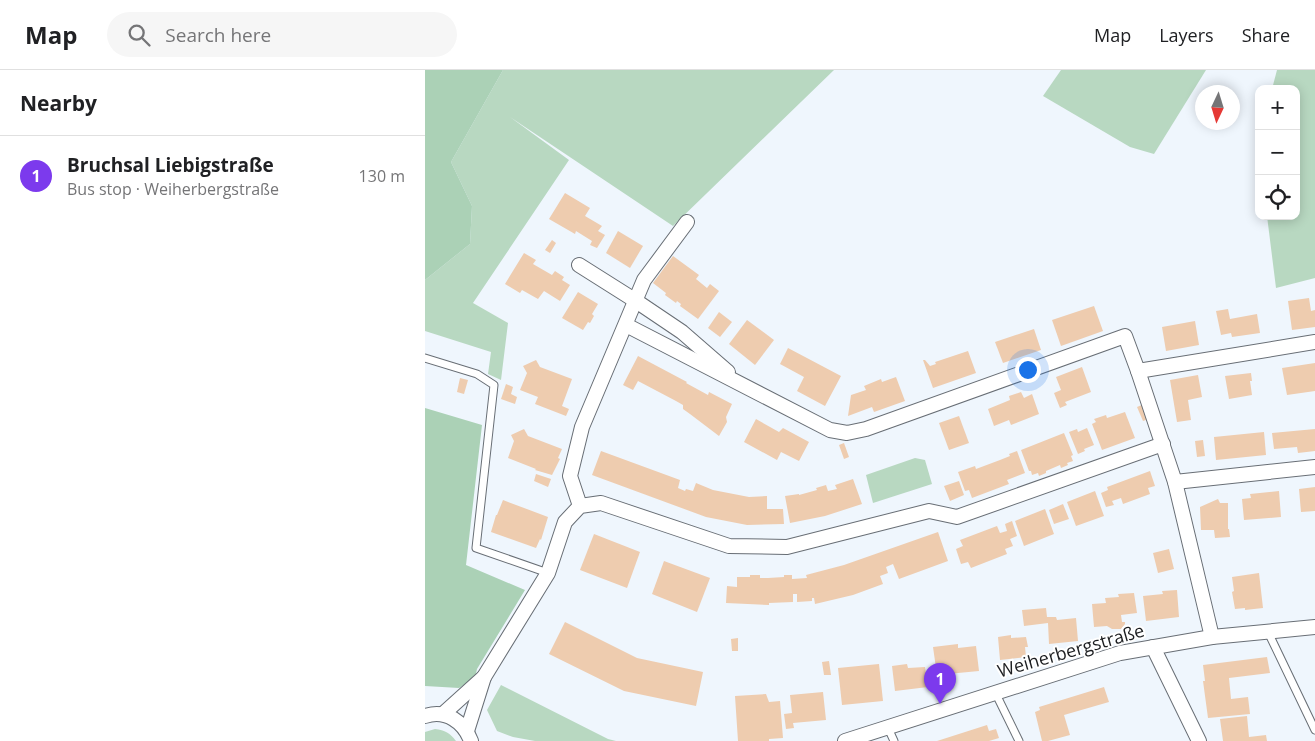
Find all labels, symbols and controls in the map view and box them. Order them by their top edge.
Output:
search box [107,12,457,57]
text: Map [25,18,77,51]
icon: search [125,21,153,49]
text: Search here [165,22,271,48]
text: Map [1094,23,1131,47]
text: Layers [1159,23,1214,47]
text: Share [1242,23,1290,47]
north arrow [1195,85,1240,130]
map controls [1255,85,1300,220]
button: + [1255,85,1300,130]
text: Nearby [20,89,97,117]
button: − [1255,130,1300,175]
text: Bruchsal Liebigstraße [67,152,274,178]
text: 1 [31,165,41,187]
text: 130 m [359,165,405,187]
button: locate [1255,175,1300,220]
text: Bus stop · Weiherbergstraße [67,178,279,200]
your location [1015,357,1041,383]
street label: Weiherbergstraße [995,618,1147,682]
pin: 1 [924,663,956,704]

